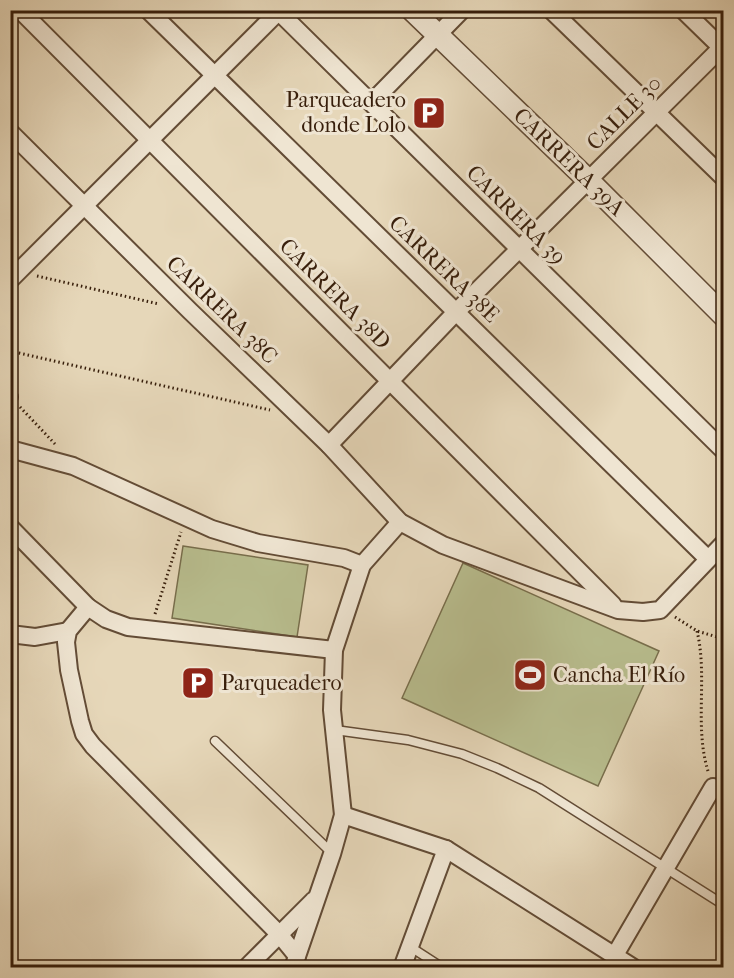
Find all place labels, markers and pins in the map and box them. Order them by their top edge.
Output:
place label: Parqueadero donde Lolo [285,87,406,138]
parking icon: Parqueadero donde Lolo [411,95,447,131]
sports icon: Cancha El Río [512,657,548,693]
place label: Cancha El Río [553,662,685,688]
parking icon: Parqueadero [180,665,216,701]
place label: Parqueadero [221,670,342,696]

